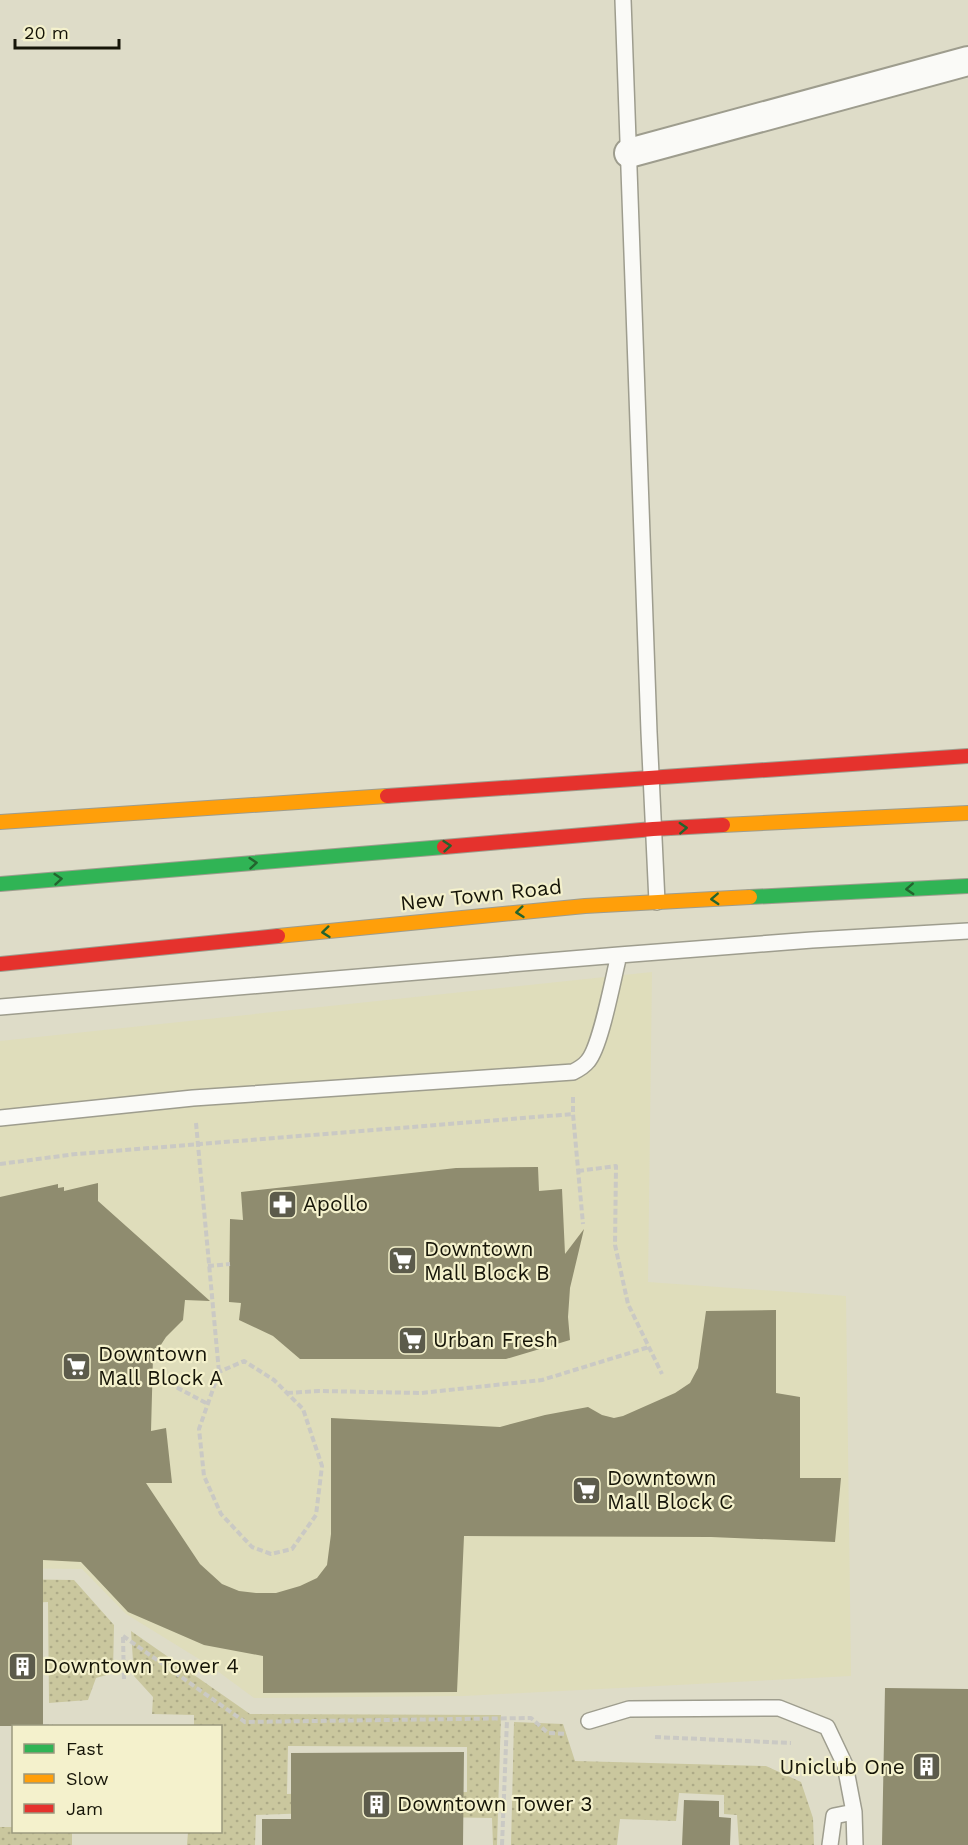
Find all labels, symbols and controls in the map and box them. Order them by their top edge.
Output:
scale bar [15,12,118,50]
text: 20 m [24,22,69,43]
one-way arrow [679,821,688,834]
one-way arrow [442,840,451,853]
one-way arrow [248,856,257,869]
one-way arrow [54,873,63,886]
street label: New Town Road [399,874,563,915]
one-way arrow [905,883,914,896]
one-way arrow [710,893,719,906]
one-way arrow [516,906,525,918]
one-way arrow [322,925,331,938]
pharmacy icon: Apollo [266,1188,298,1220]
place label: Apollo [303,1191,368,1216]
place label: Downtown Mall Block B [424,1236,550,1285]
supermarket icon: Downtown Mall Block B [387,1245,419,1277]
supermarket icon: Urban Fresh [396,1324,428,1356]
place label: Urban Fresh [433,1327,558,1352]
place label: Downtown Mall Block A [98,1341,223,1390]
supermarket icon: Downtown Mall Block A [61,1350,93,1382]
place label: Downtown Mall Block C [607,1465,733,1514]
supermarket icon: Downtown Mall Block C [570,1474,602,1506]
building icon: Downtown Tower 4 [6,1650,38,1682]
place label: Downtown Tower 4 [43,1653,239,1678]
legend [12,1725,222,1833]
text: Fast [66,1738,104,1759]
building icon: Uniclub One [910,1751,942,1783]
place label: Uniclub One [779,1754,905,1779]
text: Slow [66,1768,109,1789]
building icon: Downtown Tower 3 [360,1788,392,1820]
place label: Downtown Tower 3 [397,1791,593,1816]
text: Jam [66,1798,103,1819]

